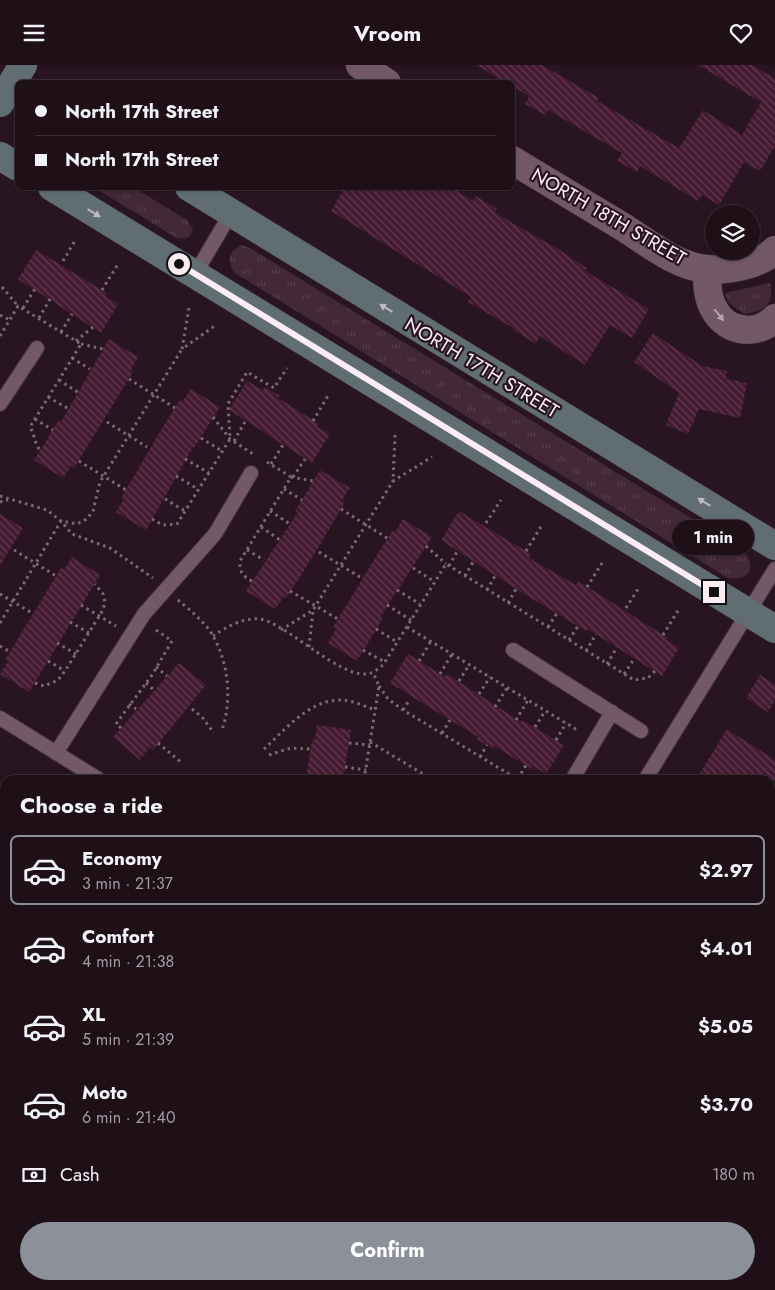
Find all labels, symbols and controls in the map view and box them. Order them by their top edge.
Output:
text: Vroom [354,17,421,49]
icon: menu [20,19,48,47]
icon: heart [727,19,755,47]
text: North 17th Street [65,98,219,125]
text: North 17th Street [65,146,219,173]
street label: NORTH 18TH STREET [526,161,691,272]
map controls [705,205,760,260]
button: layers [705,205,760,260]
one-way arrow [87,208,100,217]
route start [168,253,190,275]
one-way arrow [379,303,392,312]
one-way arrow [713,308,724,321]
street label: NORTH 17TH STREET [400,311,564,424]
one-way arrow [697,497,710,507]
callout: 1 min [673,519,755,555]
text: 1 min [693,526,733,549]
route end [703,581,725,603]
text: Choose a ride [20,789,163,821]
text: Economy [82,845,162,872]
icon: car [22,848,67,893]
text: $2.97 [699,857,753,884]
text: 3 min · 21:37 [82,872,173,895]
text: Comfort [82,923,154,950]
icon: car [22,926,67,971]
text: $4.01 [700,935,753,962]
text: 4 min · 21:38 [82,950,174,973]
text: XL [82,1001,105,1028]
icon: car [22,1004,67,1049]
text: $5.05 [698,1013,753,1040]
text: 5 min · 21:39 [82,1028,174,1051]
text: Moto [82,1079,127,1106]
icon: car [22,1082,67,1127]
text: $3.70 [700,1091,753,1118]
text: 6 min · 21:40 [82,1106,176,1129]
icon: cash [20,1161,48,1189]
text: Cash [60,1161,100,1188]
text: 180 m [712,1163,755,1186]
button: Confirm [20,1222,755,1280]

